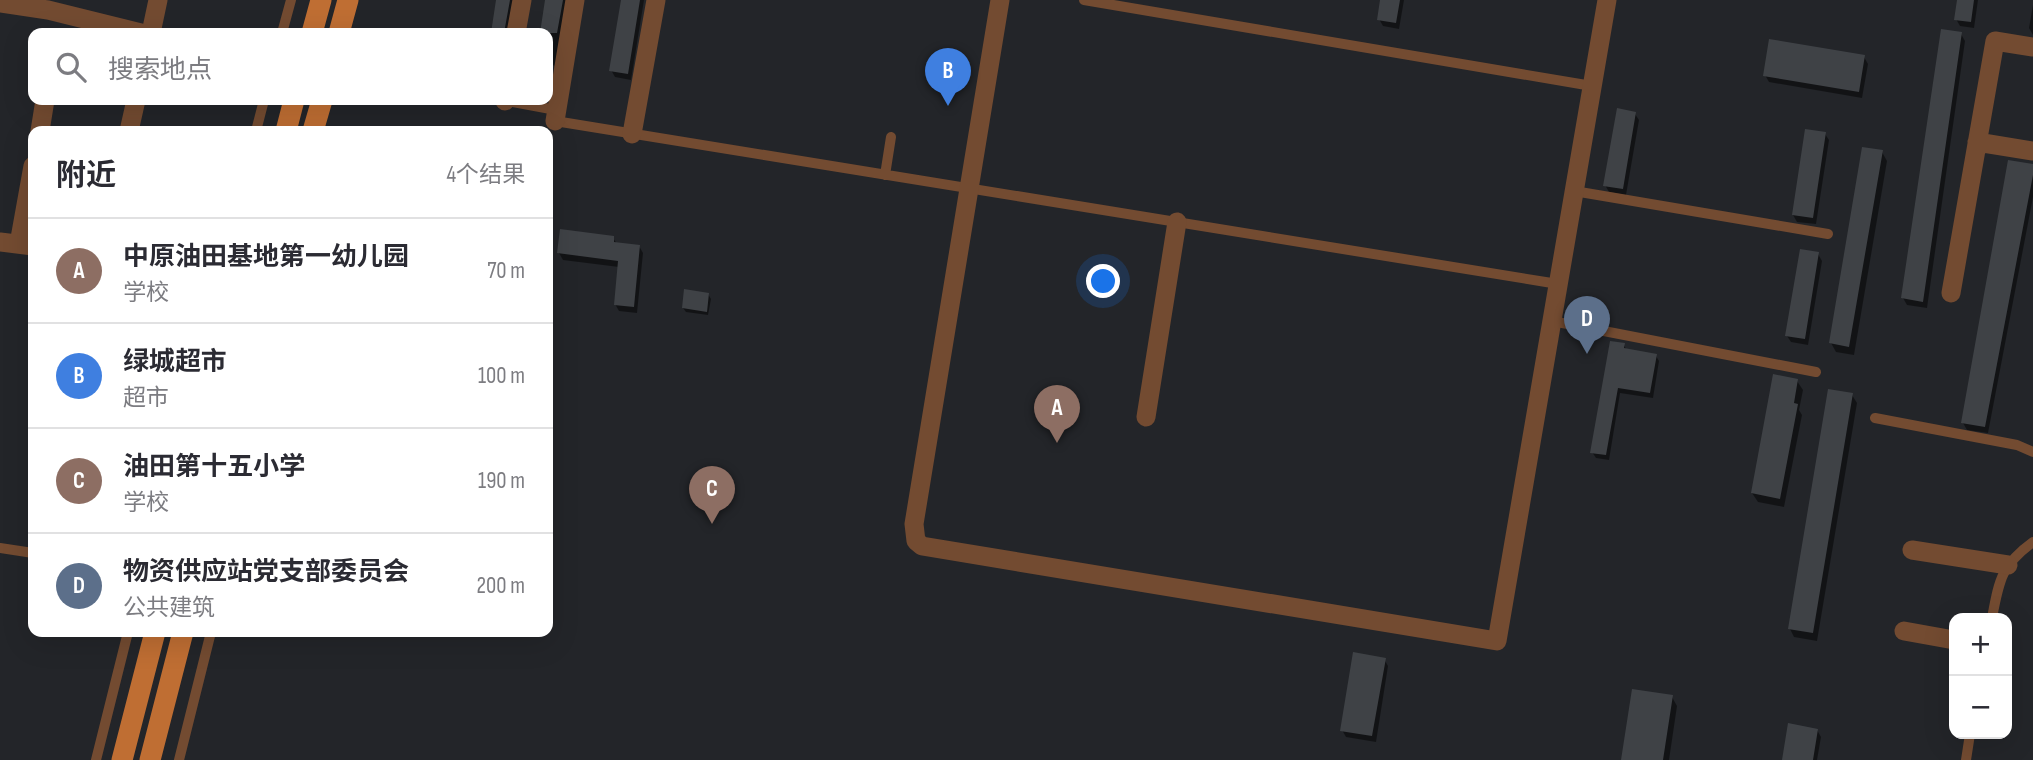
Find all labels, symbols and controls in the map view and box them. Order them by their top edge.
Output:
search box [28,28,553,105]
icon: search [52,48,90,86]
pin: B [925,48,971,106]
text: 搜索地点 [108,55,212,86]
text: 附近 [56,158,116,194]
text: 4个结果 [446,161,525,189]
text: 中原油田基地第一幼儿园 [123,242,409,273]
text: A [74,257,84,285]
text: 70 m [487,257,525,285]
your location [1086,264,1120,298]
text: 学校 [123,279,169,307]
pin: D [1564,296,1610,354]
text: 绿城超市 [123,347,227,378]
text: B [74,362,84,390]
text: 100 m [478,362,525,390]
text: 超市 [123,384,169,412]
pin: A [1034,385,1080,443]
text: 油田第十五小学 [123,452,305,483]
pin: C [689,466,735,524]
text: C [73,467,85,495]
text: 190 m [478,467,525,495]
text: 学校 [123,489,169,517]
text: 物资供应站党支部委员会 [123,557,409,588]
text: D [73,572,85,600]
text: 200 m [477,572,525,600]
text: 公共建筑 [123,594,215,622]
map controls [1949,613,2012,739]
button: + [1949,613,2012,676]
button: − [1949,676,2012,739]

